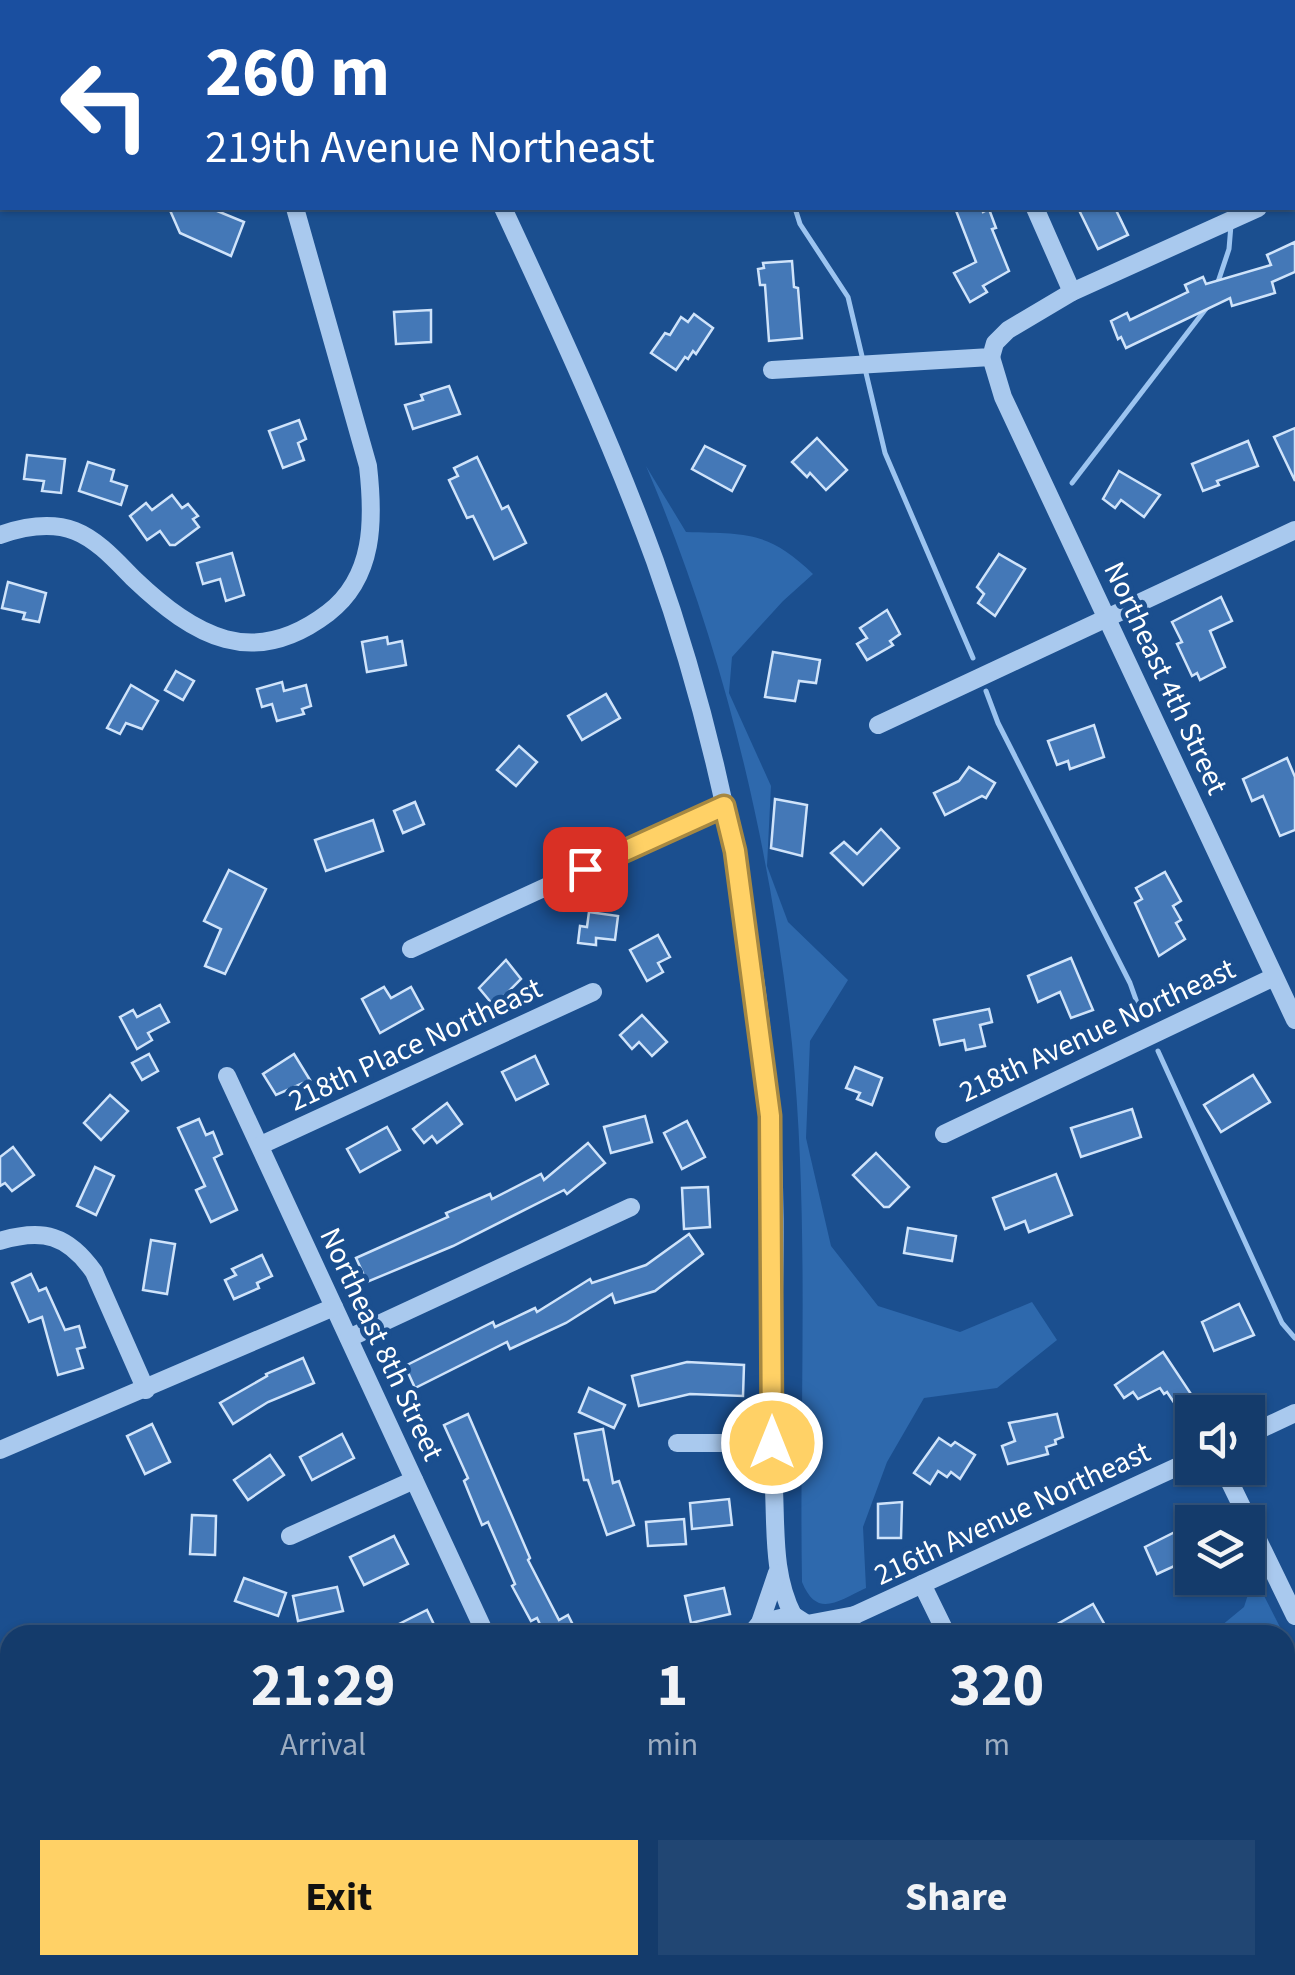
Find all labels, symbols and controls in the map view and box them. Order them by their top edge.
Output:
text: 260 m [205,23,390,123]
icon: left [40,40,170,170]
text: 219th Avenue Northeast [205,116,655,180]
street label: Northeast 4th Street [1093,555,1238,802]
pin [543,827,628,912]
icon: arrive [558,842,613,897]
street label: 218th Avenue Northeast [952,948,1242,1113]
street label: 218th Place Northeast [281,967,549,1122]
street label: Northeast 8th Street [309,1221,454,1468]
position arrow [720,1391,824,1495]
map controls [1175,1395,1265,1595]
button: sound [1175,1395,1265,1485]
street label: 216th Avenue Northeast [867,1431,1157,1596]
button: layers [1175,1505,1265,1595]
text: 21:29 [251,1644,396,1729]
text: 1 [657,1644,688,1729]
text: 320 [949,1644,1044,1729]
text: Arrival [280,1722,366,1768]
text: min [646,1722,698,1768]
text: m [983,1722,1010,1768]
button: Exit [40,1840,638,1955]
button: Share [658,1840,1255,1955]

